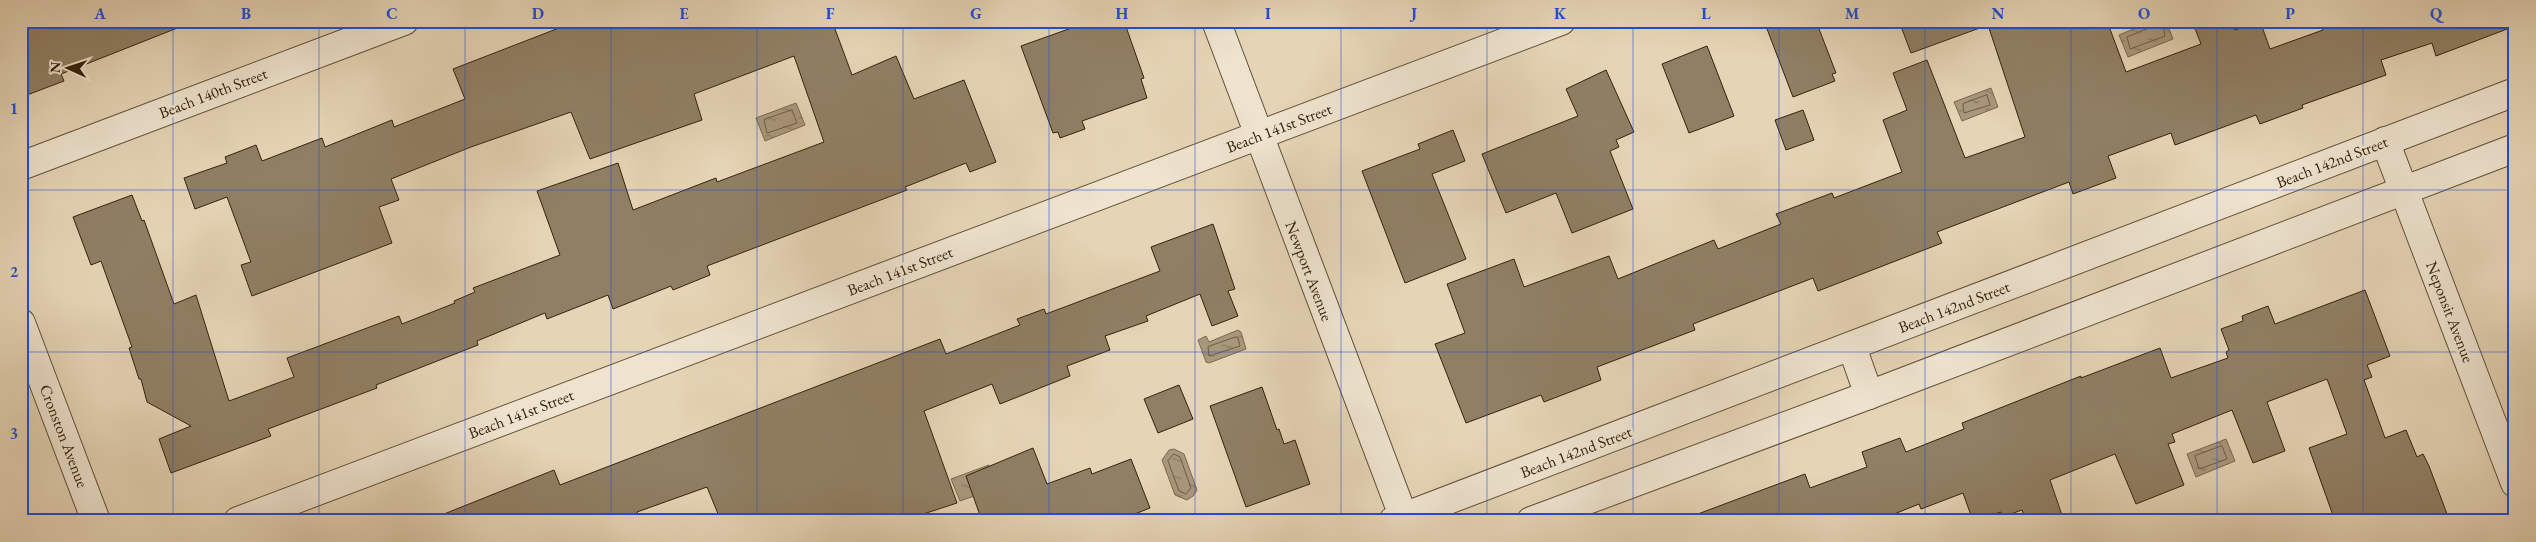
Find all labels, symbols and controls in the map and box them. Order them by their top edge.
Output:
text: A [93,3,106,24]
text: B [241,3,251,24]
text: C [386,3,398,24]
text: D [532,3,544,24]
text: E [679,3,689,24]
text: F [826,3,835,24]
text: G [970,3,982,24]
text: H [1116,3,1129,24]
text: I [1265,3,1271,24]
text: J [1409,3,1417,24]
text: K [1554,3,1567,24]
text: L [1701,3,1711,24]
text: M [1845,3,1860,24]
text: N [1992,3,2005,24]
text: O [2138,3,2150,24]
text: P [2285,3,2295,24]
text: Q [2430,3,2445,24]
north arrow [42,42,92,92]
text: N [46,61,64,73]
street label: Beach 140th Street [156,63,270,123]
text: 1 [10,98,18,119]
street label: Beach 141st Street [1223,98,1335,158]
street label: Beach 142nd Street [2273,131,2391,193]
street label: Newport Avenue [1280,218,1338,324]
street label: Beach 141st Street [844,241,956,301]
street label: Neponsit Avenue [2421,258,2479,366]
text: 2 [10,261,19,282]
street label: Beach 142nd Street [1895,276,2013,338]
street label: Cronston Avenue [35,381,93,491]
street label: Beach 141st Street [465,384,577,444]
street label: Beach 142nd Street [1517,421,1635,483]
text: 3 [10,423,18,444]

